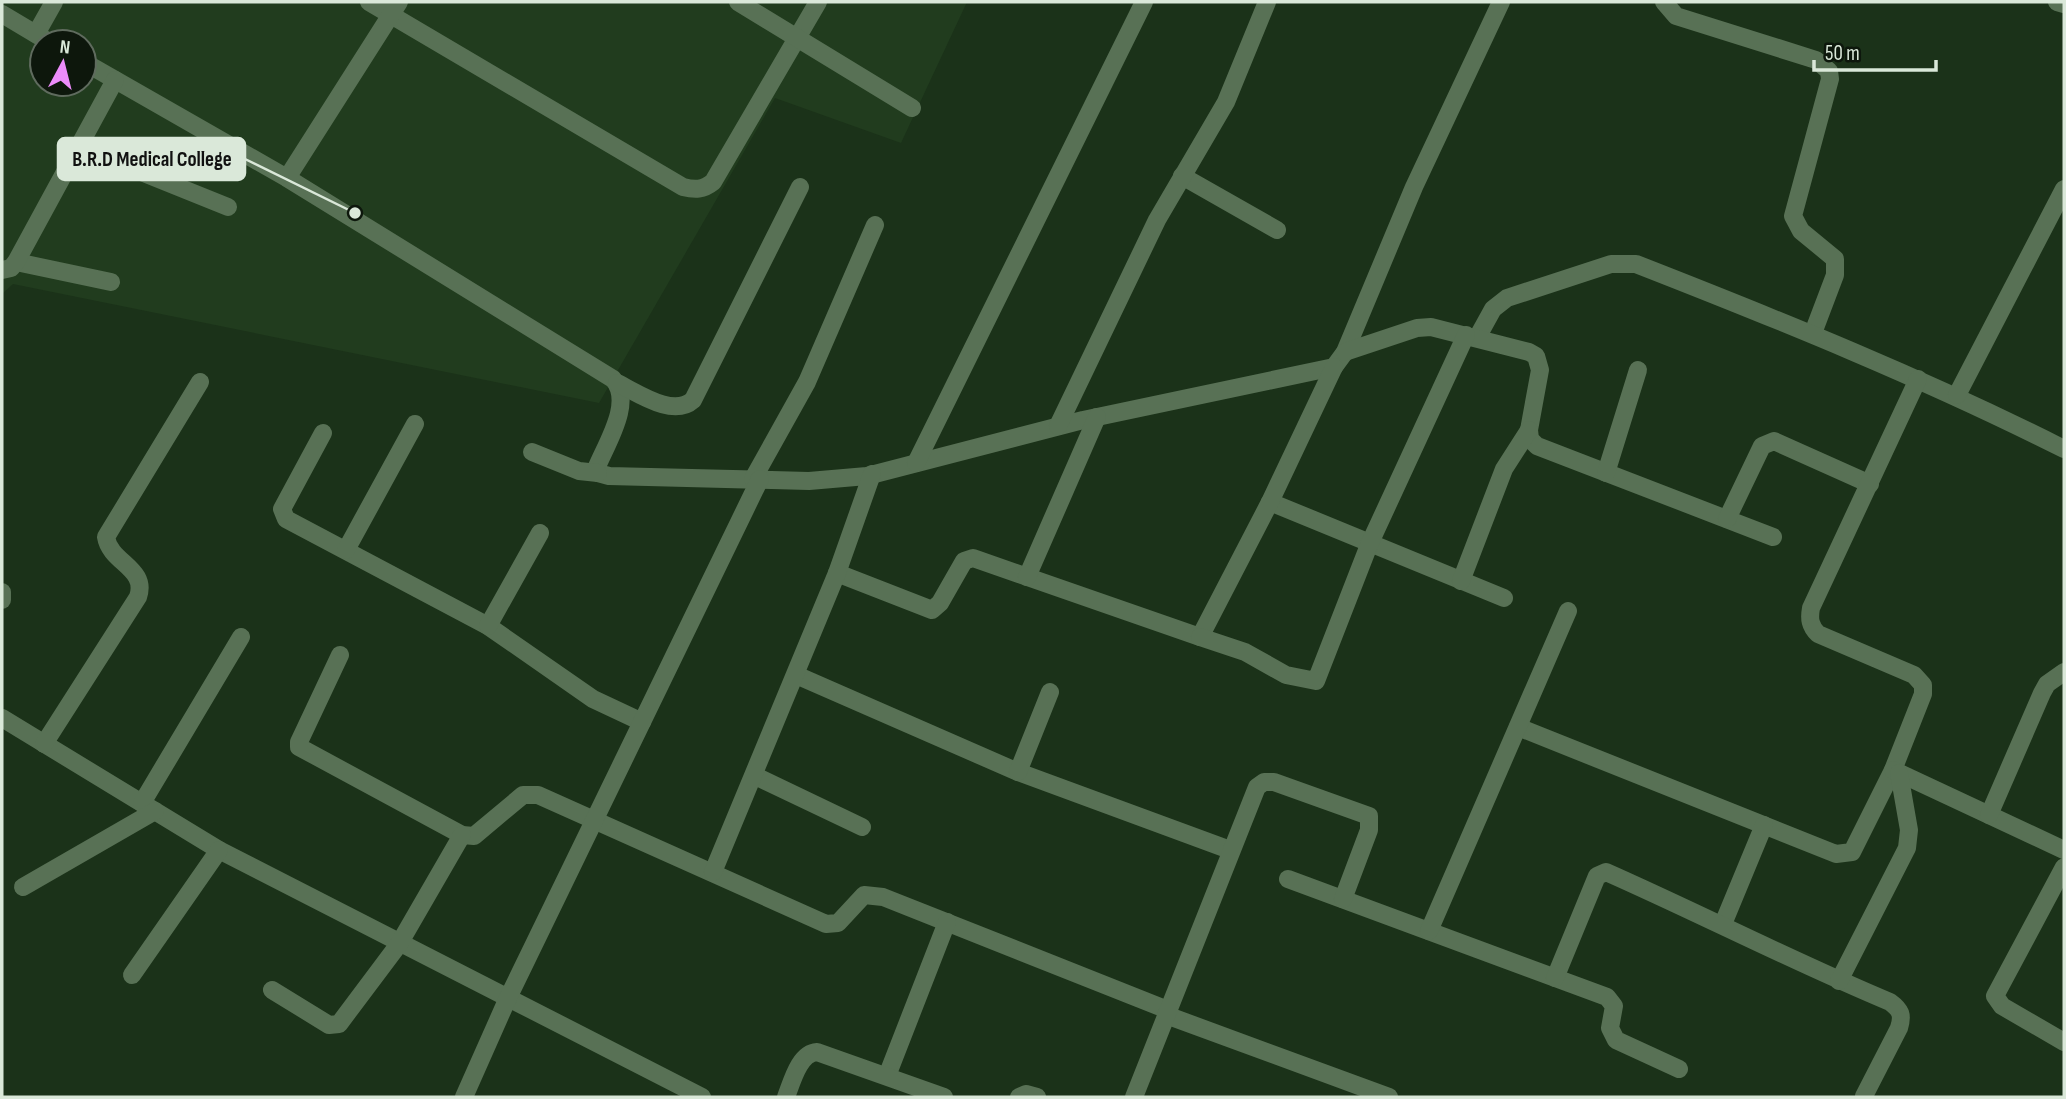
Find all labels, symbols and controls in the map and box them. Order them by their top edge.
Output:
north arrow [28,28,98,98]
scale bar [1814,28,1937,72]
text: N [58,36,71,60]
text: 50 m [1825,41,1860,66]
callout: B.R.D Medical College [58,138,245,180]
text: B.R.D Medical College [72,147,232,172]

